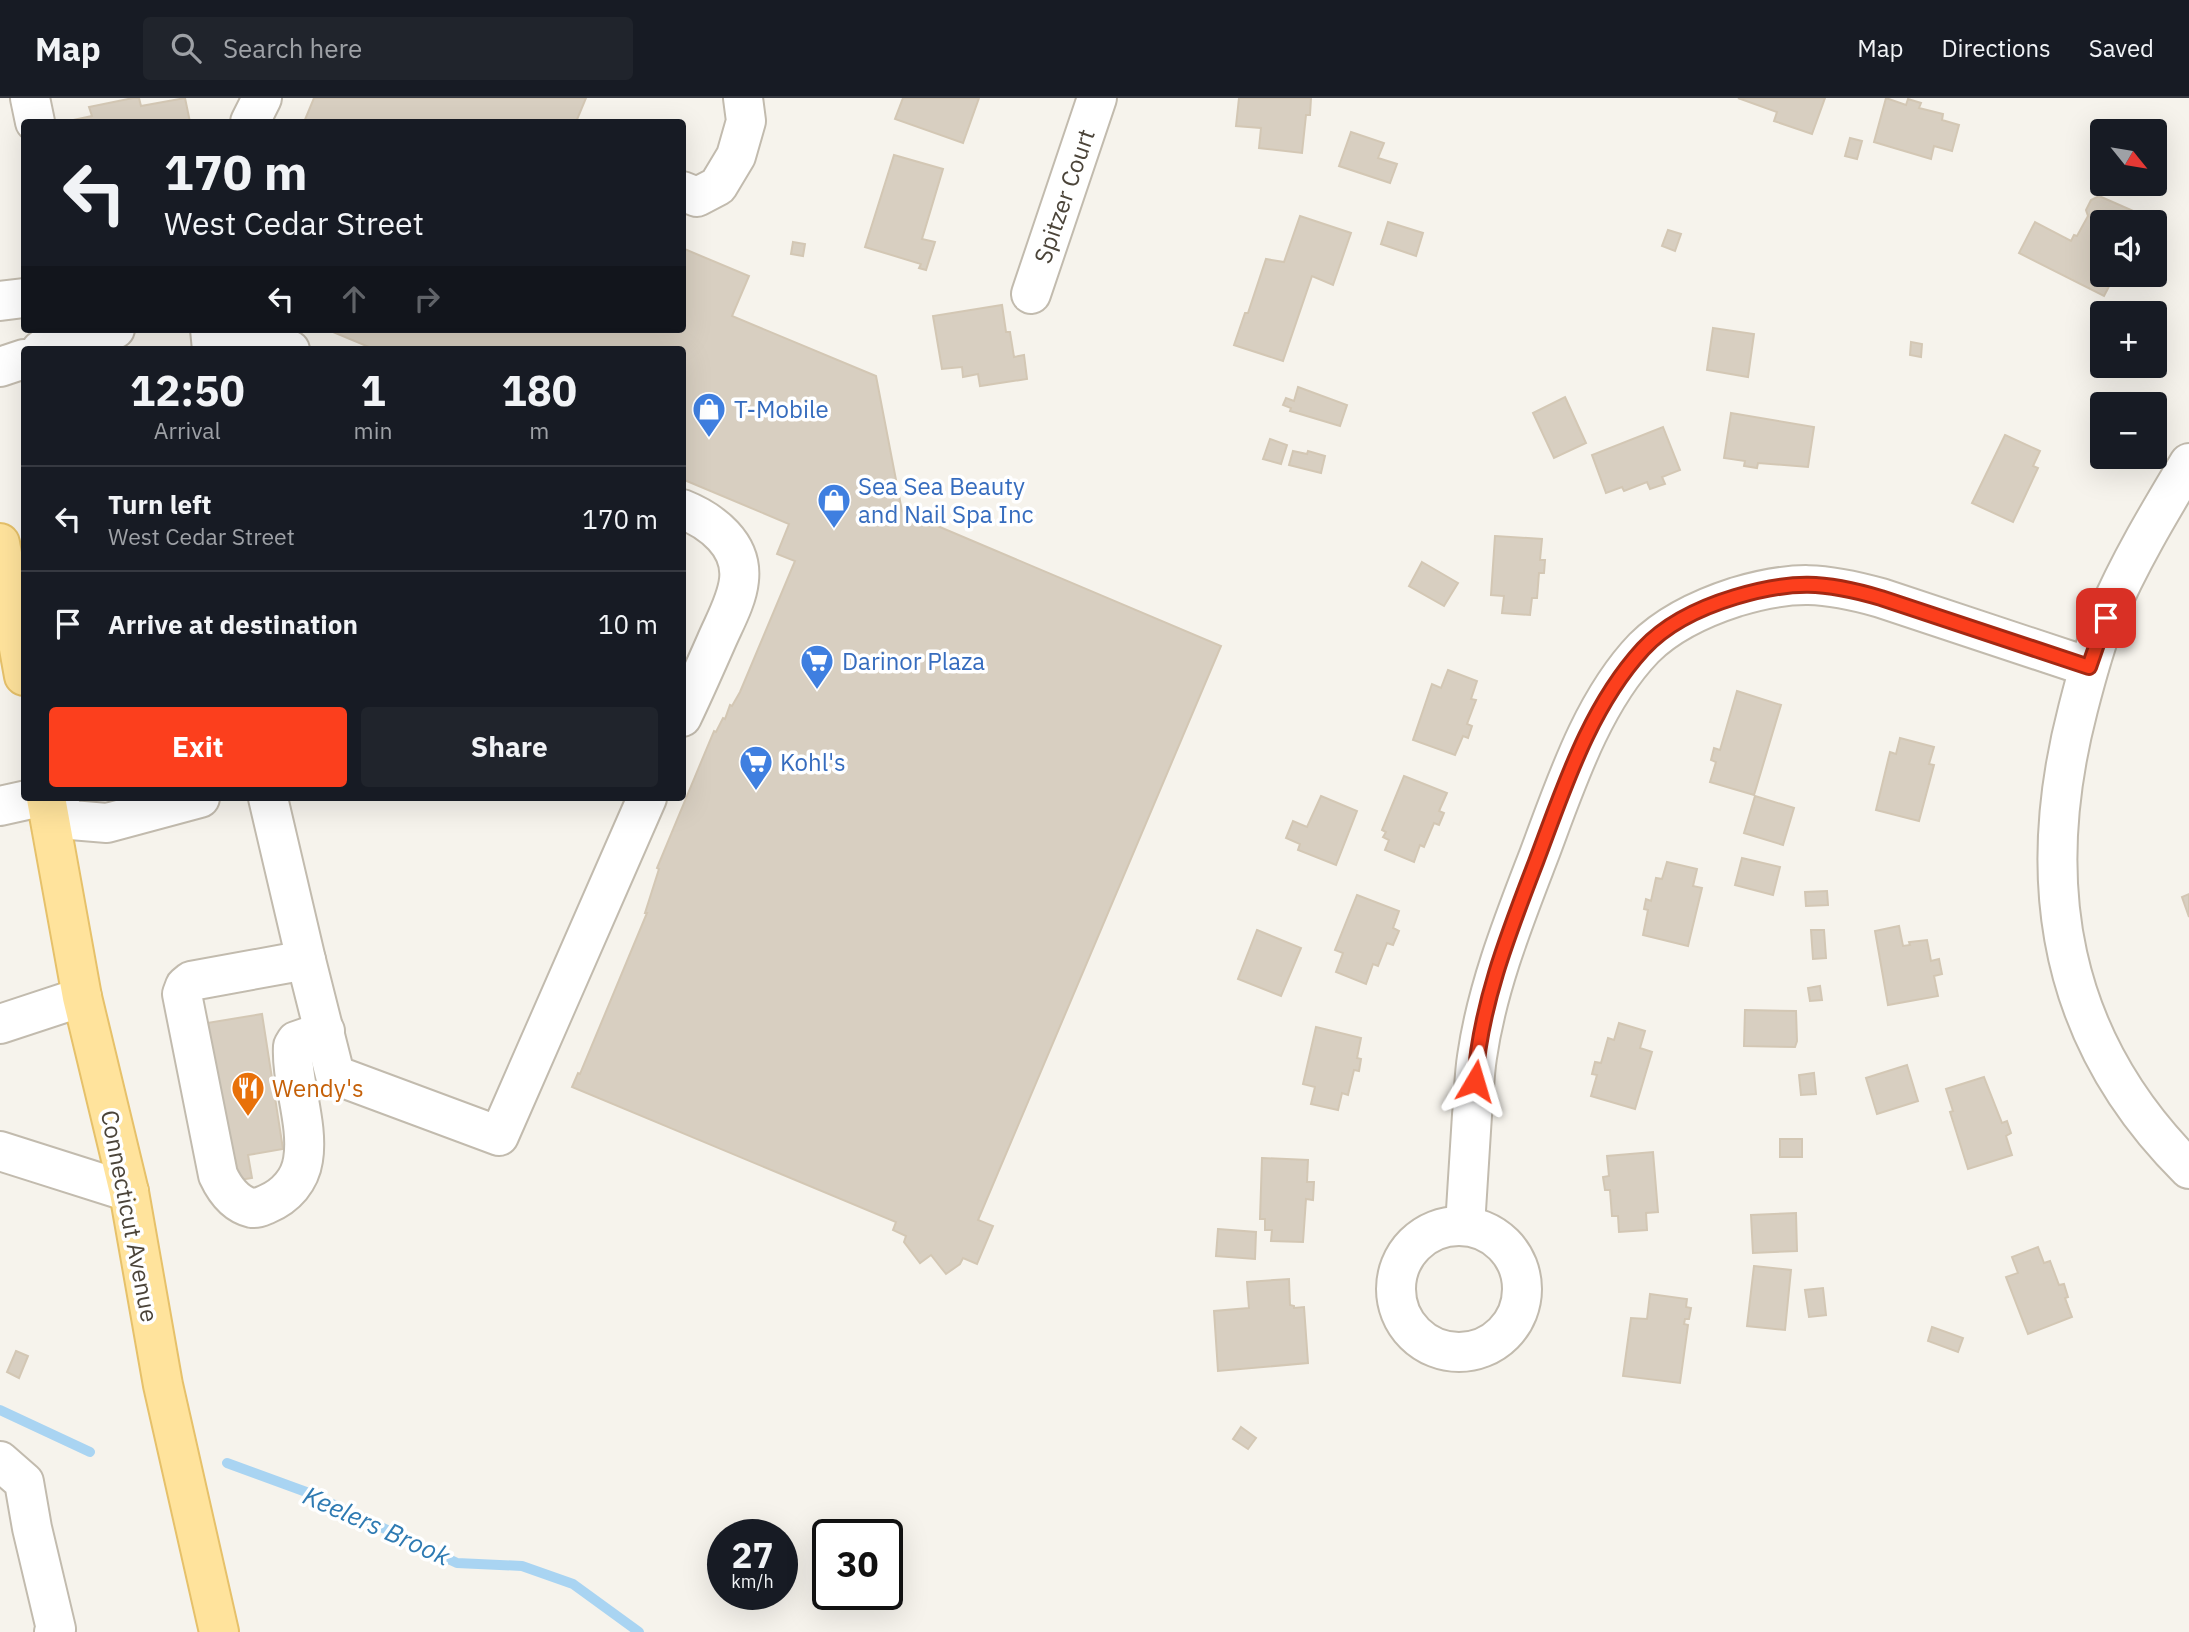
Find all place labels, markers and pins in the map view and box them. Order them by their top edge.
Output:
shop icon: T-Mobile [690,390,728,439]
place label: T-Mobile [734,393,829,425]
place label: Sea Sea Beauty and Nail Spa Inc [858,470,1034,530]
shop icon: Sea Sea Beauty and Nail Spa Inc [815,481,853,530]
pin [2076,588,2136,648]
supermarket icon: Darinor Plaza [798,642,836,691]
place label: Darinor Plaza [842,645,985,677]
supermarket icon: Kohl's [737,743,775,792]
place label: Kohl's [780,746,846,778]
restaurant icon: Wendy's [229,1069,267,1118]
place label: Wendy's [272,1072,364,1104]

